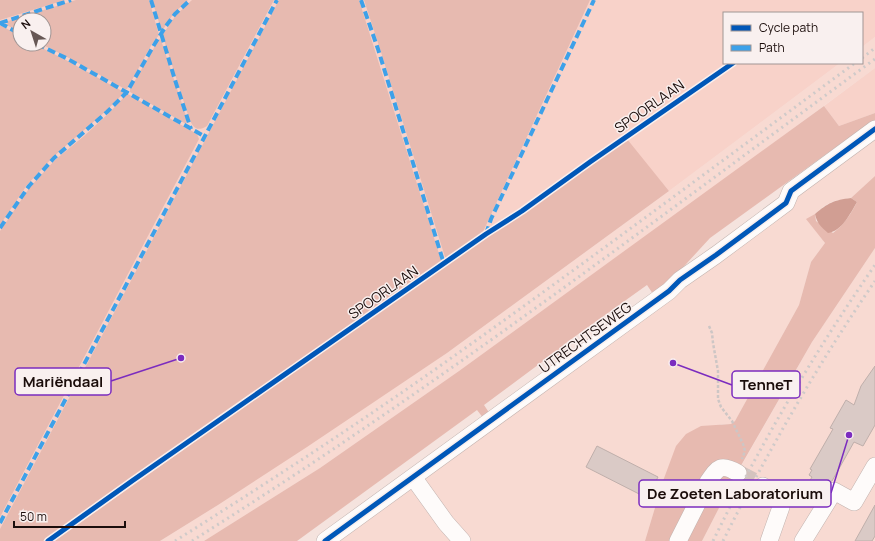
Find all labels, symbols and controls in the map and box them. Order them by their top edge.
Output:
north arrow [12,12,52,52]
legend [723,12,863,64]
text: N [18,15,33,32]
text: Cycle path [759,19,818,36]
text: Path [759,39,785,56]
street label: SPOORLAAN [610,75,688,137]
street label: SPOORLAAN [344,261,422,323]
street label: UTRECHTSEWEG [535,297,635,377]
callout: Mariëndaal [15,368,111,395]
text: Mariëndaal [23,371,103,392]
callout: TenneT [732,371,800,398]
text: TenneT [740,374,792,395]
callout: De Zoeten Laboratorium [639,480,831,507]
text: De Zoeten Laboratorium [647,483,823,504]
scale bar [14,503,125,529]
text: 50 m [20,508,47,525]

